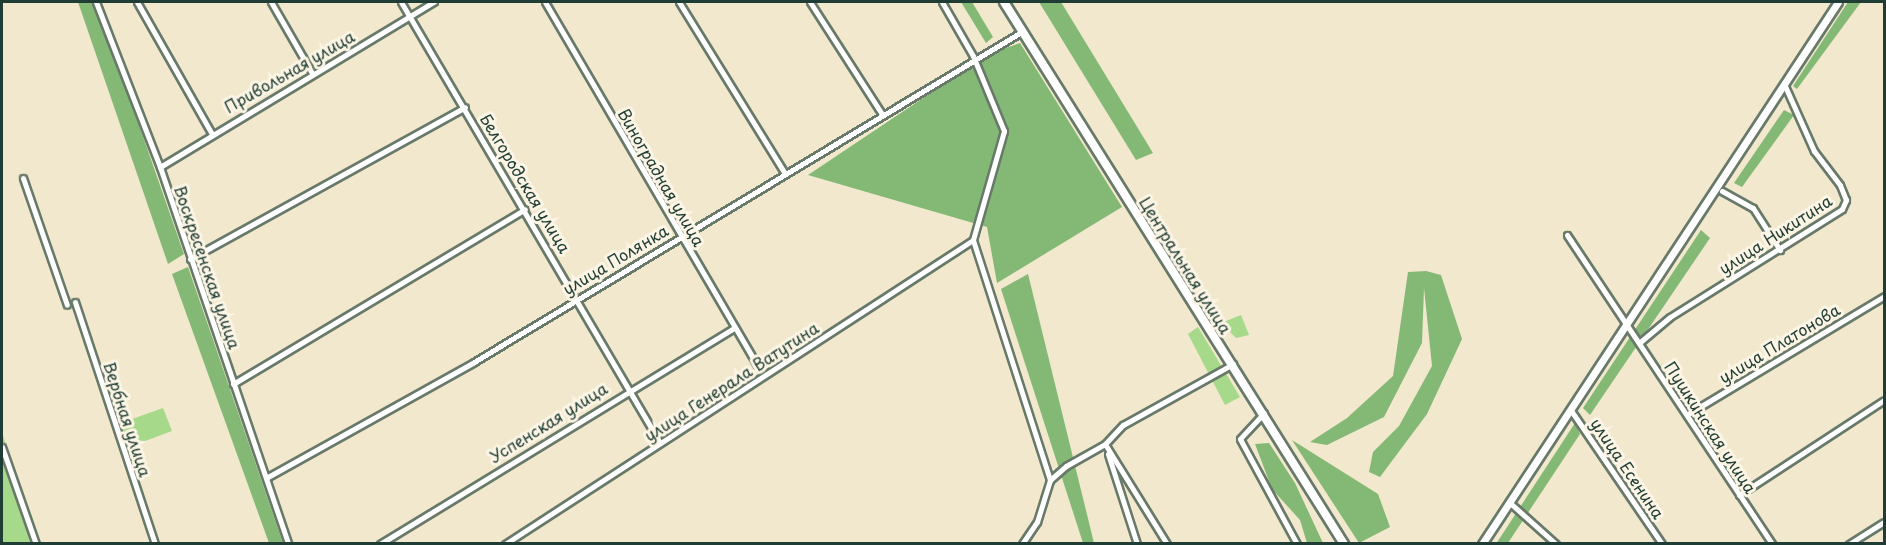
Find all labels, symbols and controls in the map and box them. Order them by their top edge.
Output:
street label: Привольная улица [220,26,358,116]
street label: Виноградная улица [614,104,710,250]
street label: Белгородская улица [477,110,575,256]
street label: Воскресенская улица [171,182,245,352]
street label: улица Никитина [1715,190,1835,278]
street label: Центральная улица [1136,193,1236,337]
street label: улица Полянка [558,220,672,298]
street label: улица Платонова [1715,299,1843,387]
street label: улица Генерала Ватутина [640,317,822,445]
street label: Пушкинская улица [1661,357,1761,497]
street label: Вербная улица [100,359,156,479]
street label: Успенская улица [485,378,611,466]
street label: улица Есенина [1587,414,1669,522]

